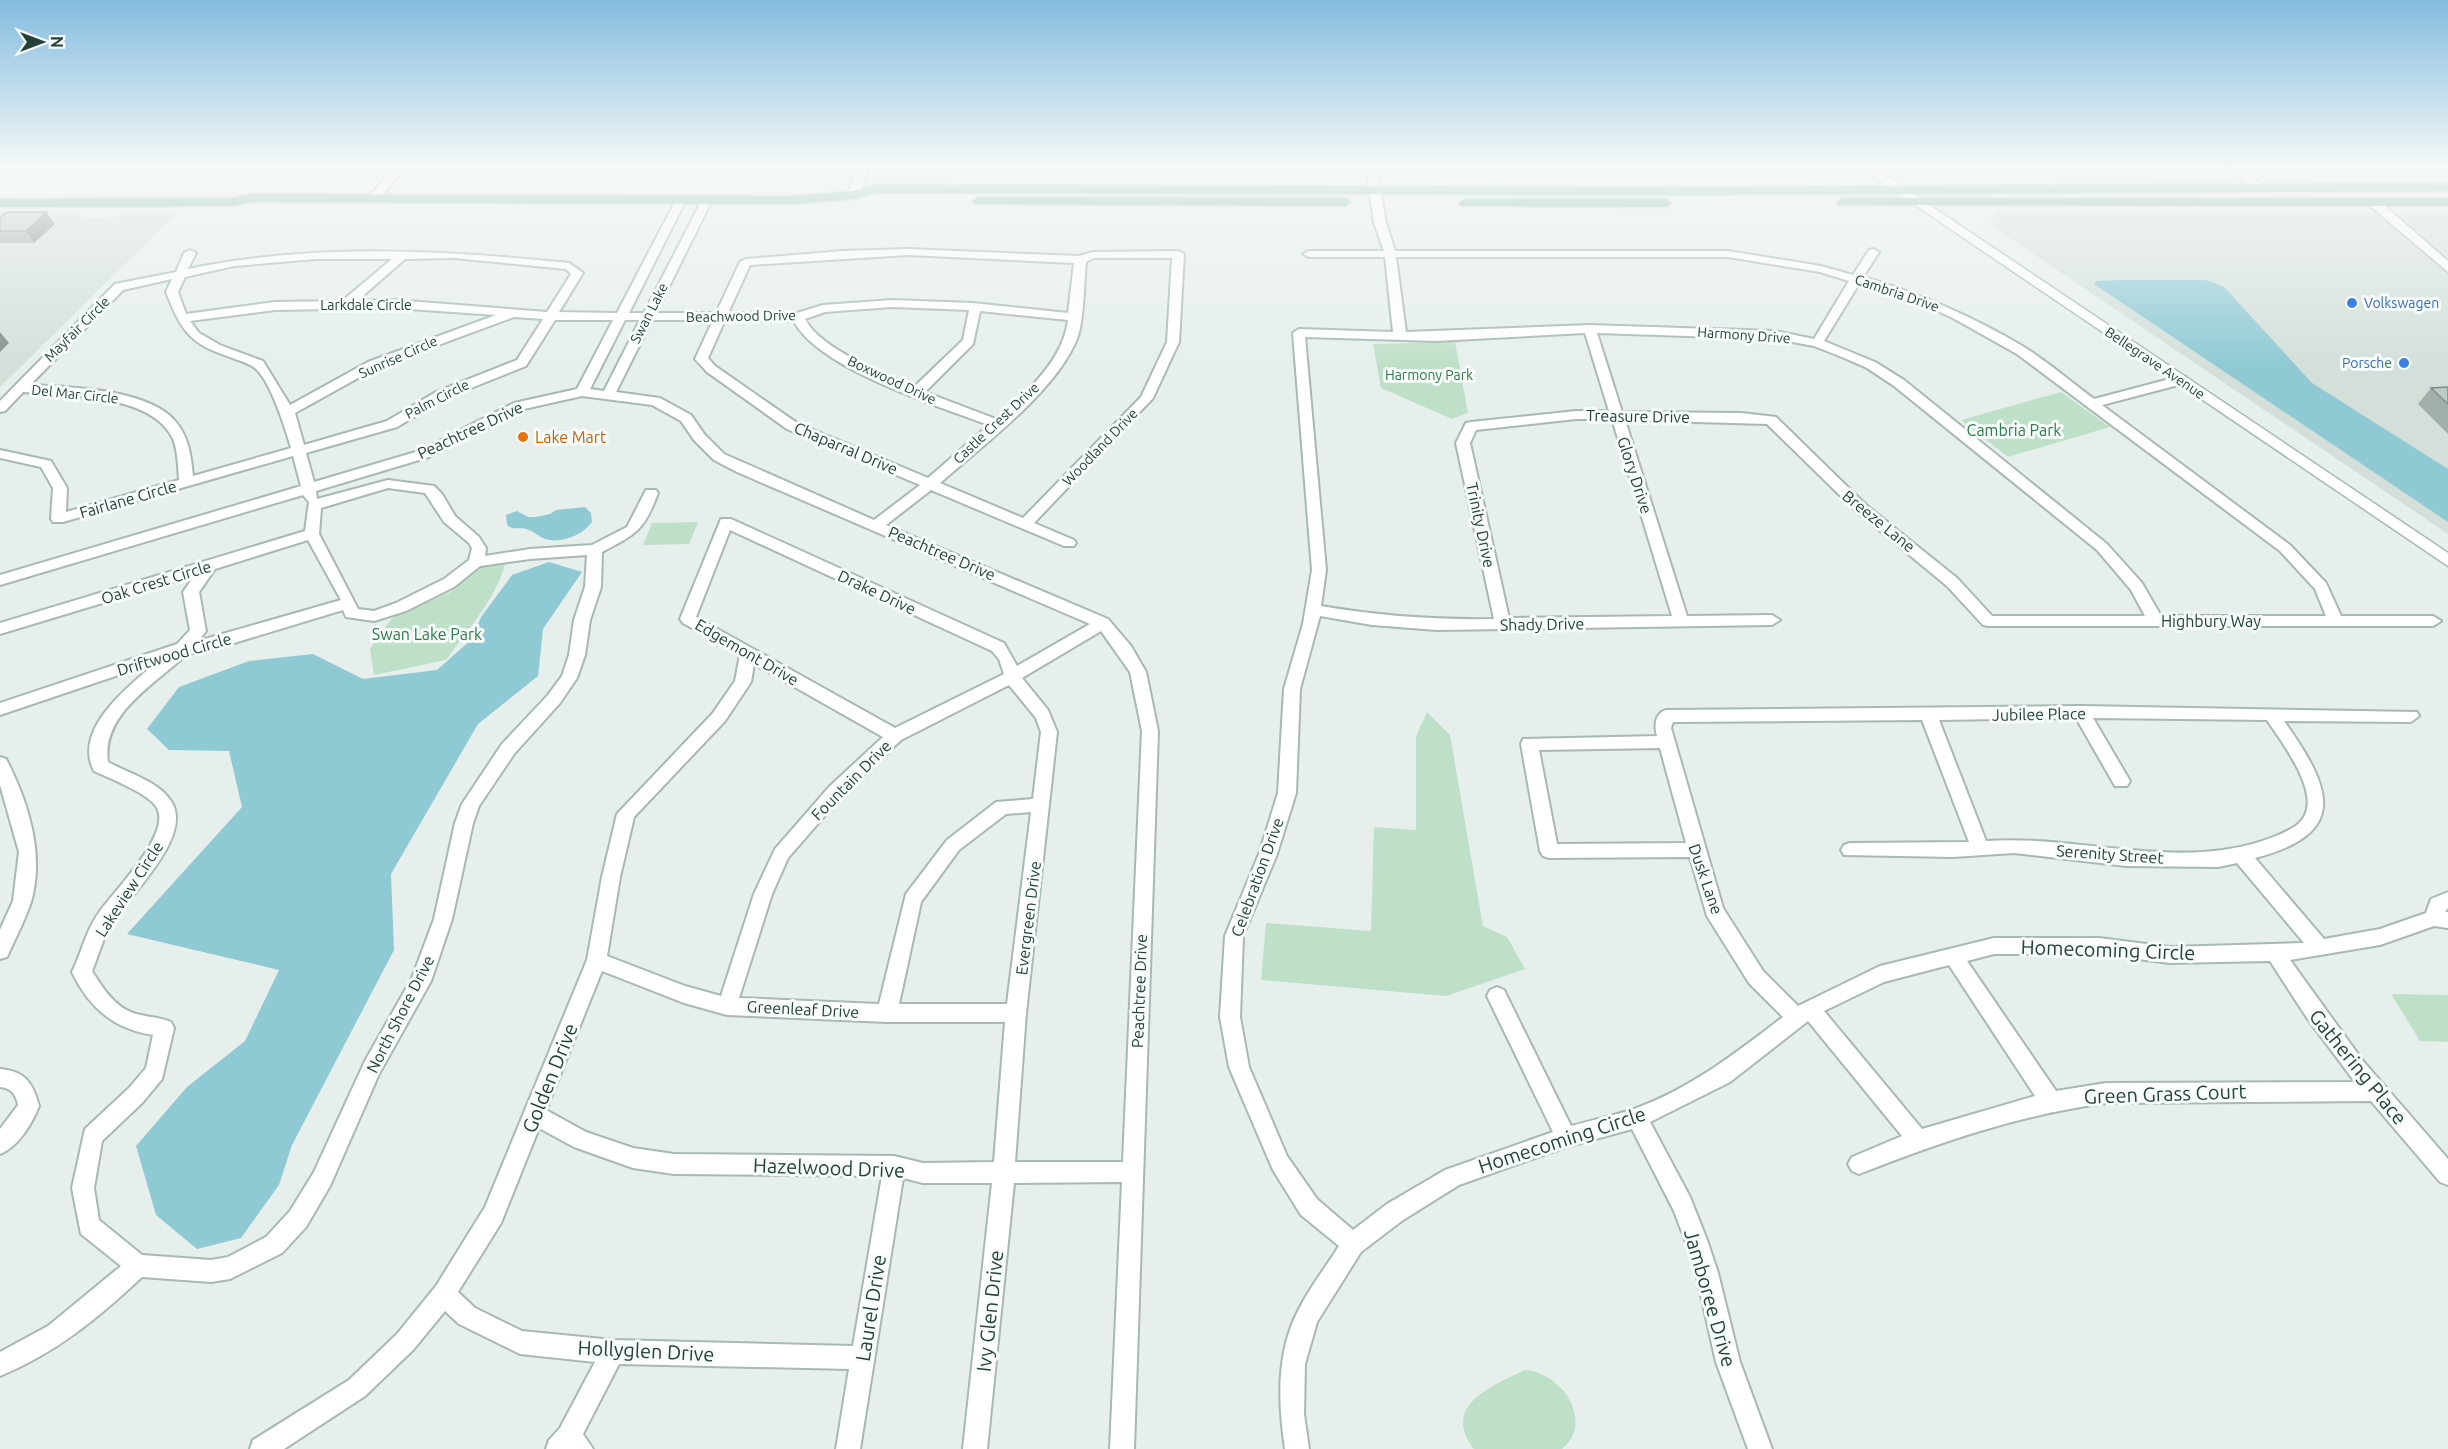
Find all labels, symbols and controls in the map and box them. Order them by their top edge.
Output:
north arrow [12,12,72,72]
text: N [48,36,66,48]
street label: Cambria Drive [1853,271,1941,315]
street label: Swan Lake [627,280,671,346]
street label: Mayfair Circle [41,293,113,365]
place label: Volkswagen [2364,295,2439,311]
marker: Volkswagen [2345,296,2359,310]
street label: Larkdale Circle [320,297,412,313]
street label: Beachwood Drive [686,307,796,325]
street label: Harmony Drive [1697,324,1791,346]
street label: Bellegrave Avenue [2102,324,2208,402]
street label: Sunrise Circle [356,333,440,381]
street label: Boxwood Drive [845,353,939,407]
place label: Porsche [2342,355,2392,371]
marker: Porsche [2397,356,2411,370]
park label: Harmony Park [1385,367,1473,383]
street label: Palm Circle [402,376,472,422]
street label: Castle Crest Drive [950,379,1042,467]
street label: Del Mar Circle [31,381,119,407]
street label: Peachtree Drive [414,398,526,462]
street label: Woodland Drive [1059,405,1141,489]
street label: Treasure Drive [1586,406,1690,426]
street label: Chaparral Drive [791,418,901,478]
park label: Cambria Park [1967,421,2061,439]
place label: Lake Mart [535,428,607,446]
marker: Lake Mart [516,430,530,444]
street label: Glory Drive [1614,434,1656,516]
street label: Fairlane Circle [77,477,179,521]
street label: Trinity Drive [1463,481,1499,569]
street label: Breeze Lane [1839,486,1919,556]
street label: Peachtree Drive [886,522,998,584]
street label: Oak Crest Circle [99,557,213,607]
street label: Drake Drive [835,566,919,618]
street label: Highbury Way [2161,612,2261,630]
street label: Shady Drive [1500,614,1584,634]
street label: Edgemont Drive [692,615,802,689]
park label: Swan Lake Park [372,625,482,643]
street label: Driftwood Circle [115,629,233,679]
street label: Jubilee Place [1992,704,2086,724]
street label: Fountain Drive [808,737,894,823]
street label: Celebration Drive [1227,815,1287,939]
street label: Lakeview Circle [92,838,166,940]
street label: Dusk Lane [1686,841,1726,917]
street label: Serenity Street [2056,841,2165,867]
street label: Evergreen Drive [1012,860,1044,976]
street label: Peachtree Drive [1128,934,1150,1048]
street label: Homecoming Circle [2020,935,2196,964]
street label: North Shore Drive [363,952,437,1076]
street label: Greenleaf Drive [746,997,860,1021]
street label: Gathering Place [2305,1004,2412,1129]
street label: Golden Drive [517,1020,582,1136]
street label: Green Grass Court [2083,1079,2247,1108]
street label: Homecoming Circle [1475,1102,1649,1177]
street label: Hazelwood Drive [753,1153,905,1182]
street label: Jamboree Drive [1680,1226,1741,1369]
street label: Ivy Glen Drive [972,1249,1007,1373]
street label: Laurel Drive [851,1253,890,1363]
street label: Hollyglen Drive [577,1335,715,1366]

